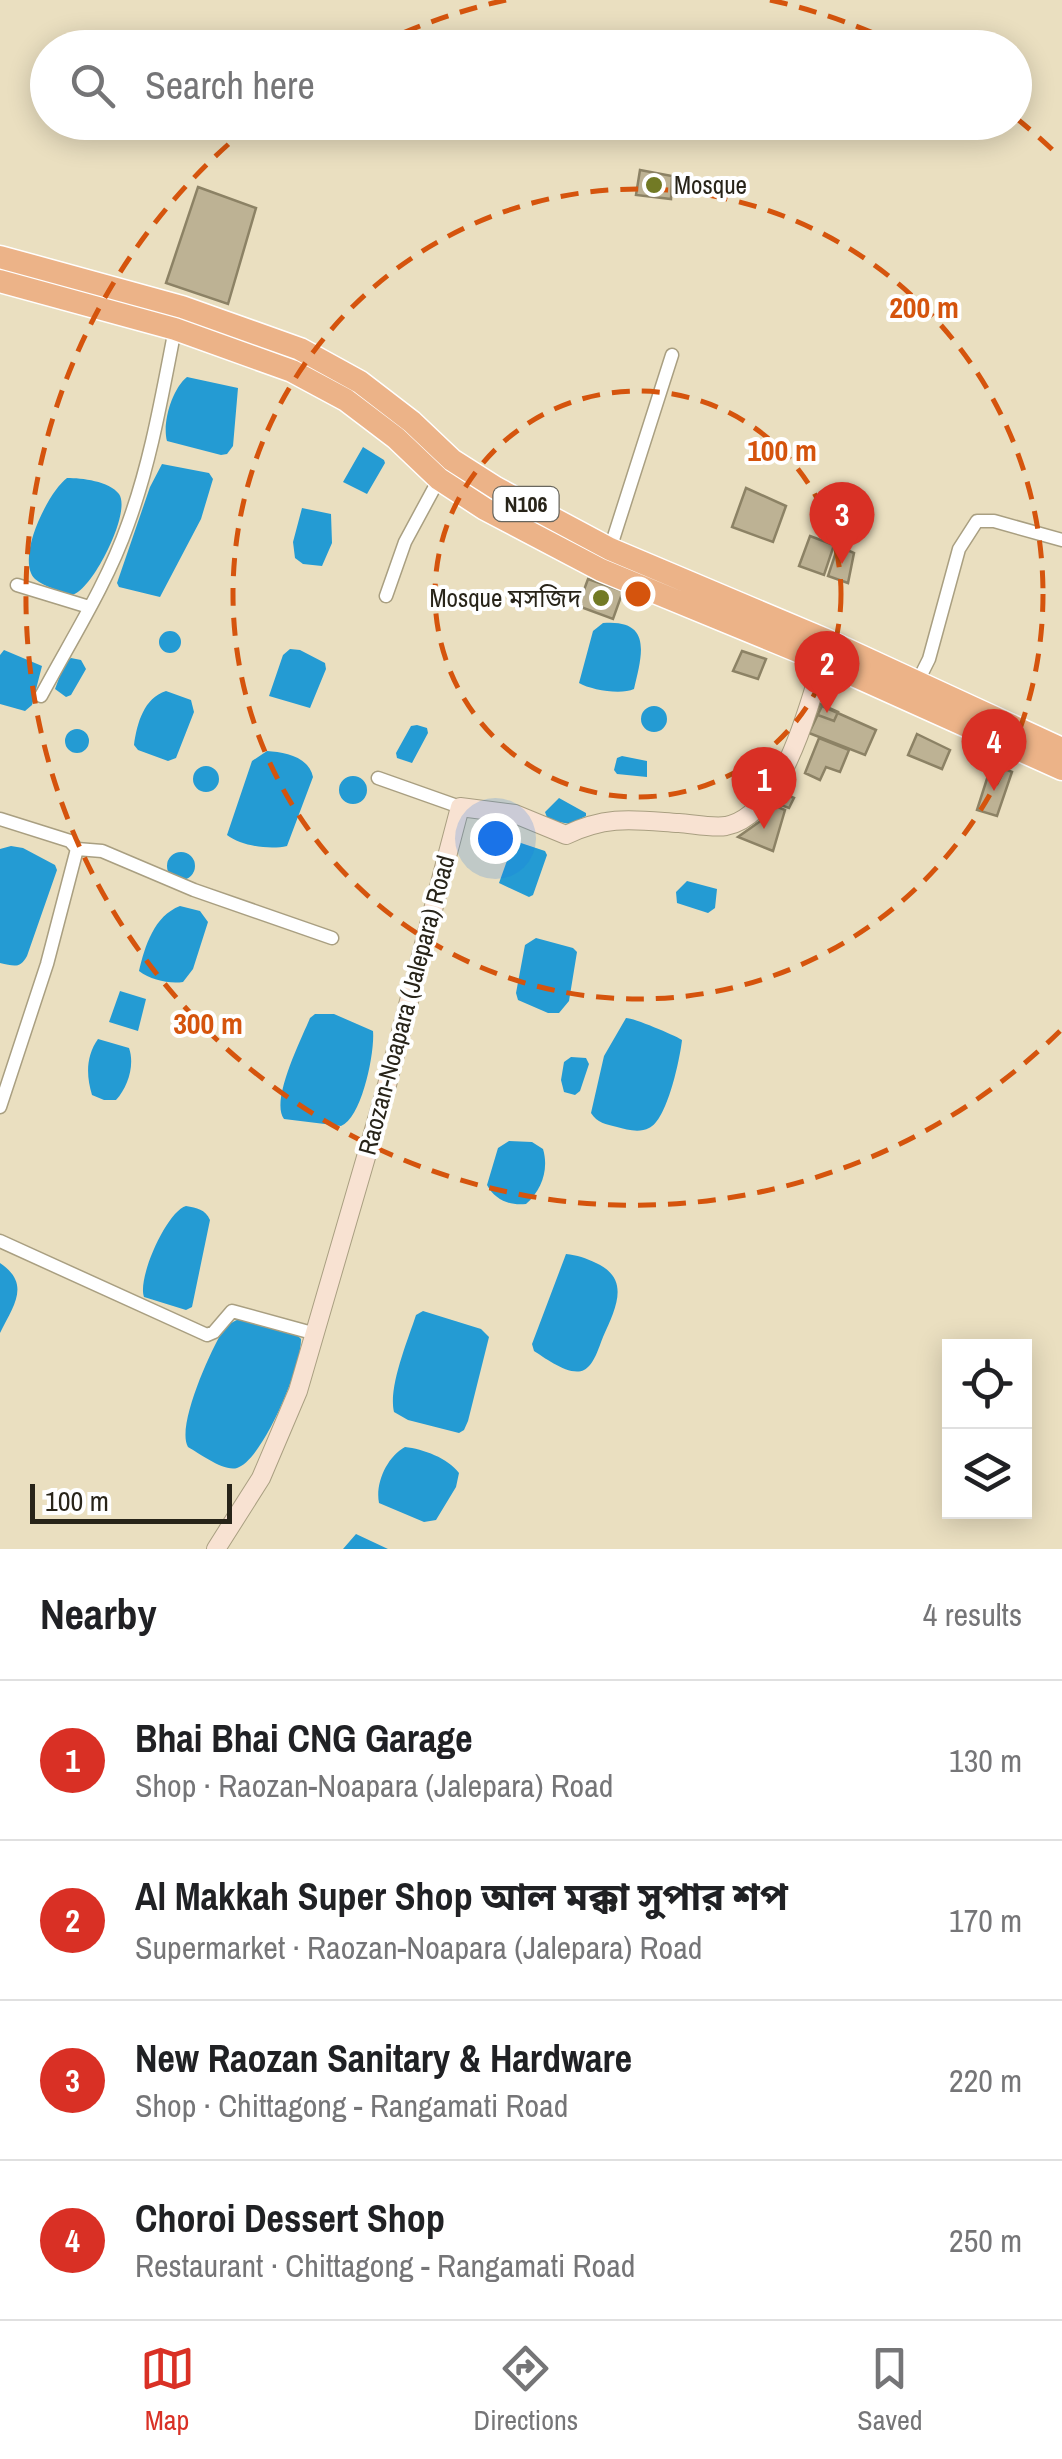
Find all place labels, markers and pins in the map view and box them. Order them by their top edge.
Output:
place label: Mosque [674,168,747,202]
marker: Mosque [643,174,665,196]
pin: 3 [810,482,874,564]
centre of rings [620,576,656,612]
place label: Mosque মসজিদ [429,581,582,615]
marker: Mosque মসজিদ [590,587,612,609]
pin: 2 [794,630,860,713]
pin: 4 [962,708,1026,791]
pin: 1 [732,746,796,829]

